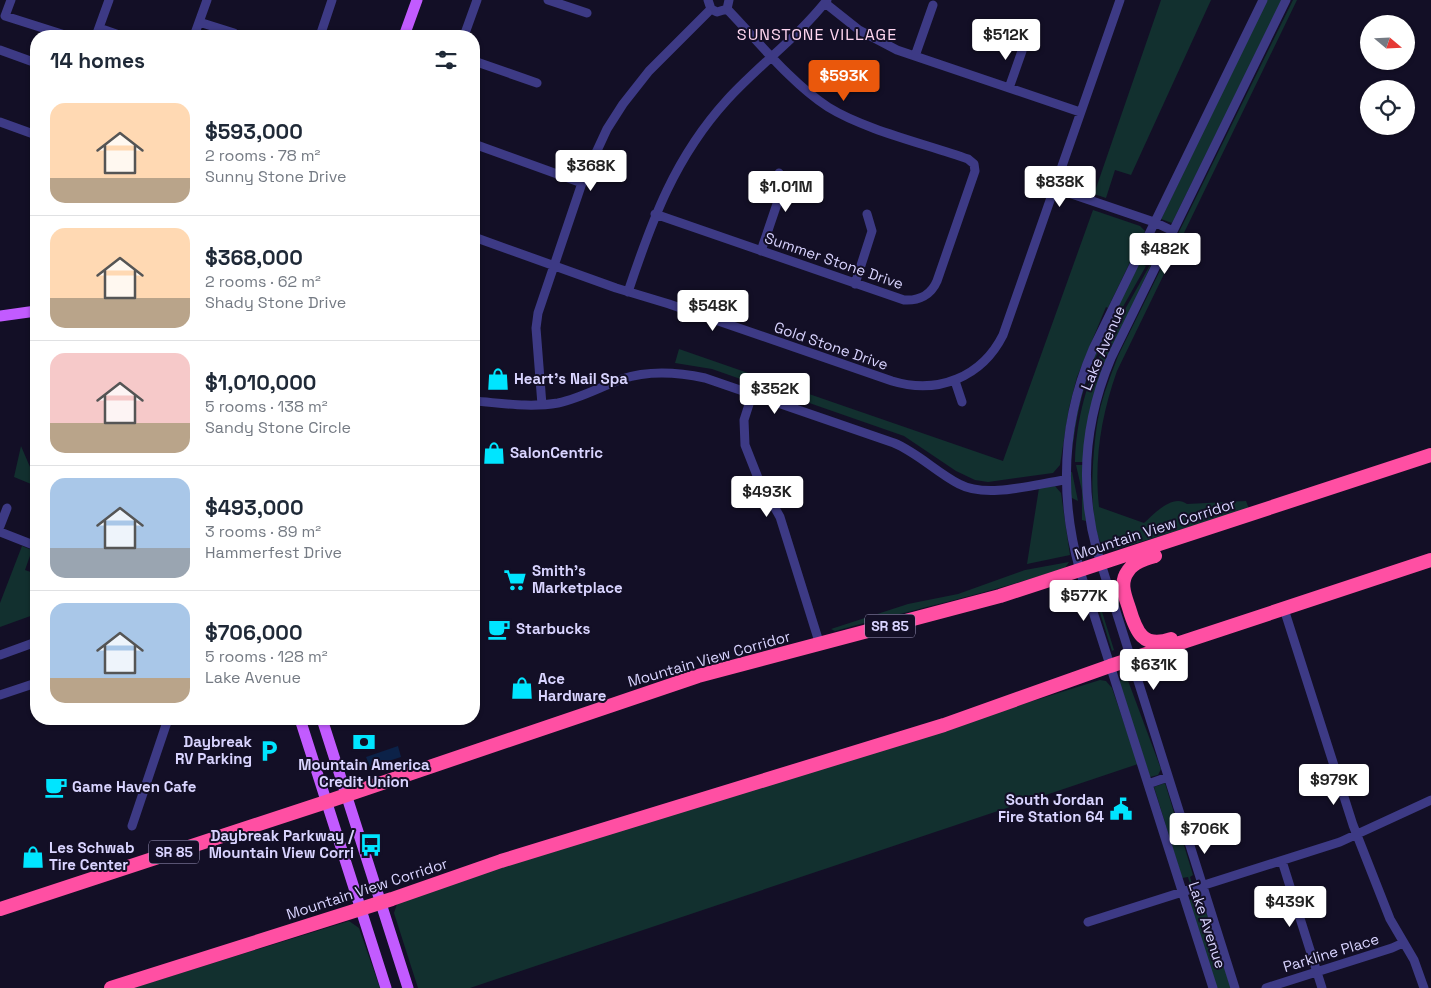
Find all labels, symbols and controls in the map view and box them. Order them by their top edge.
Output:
north arrow [1360,15,1415,70]
map controls [1360,15,1415,135]
pin: $512K [971,18,1041,61]
district label: SUNSTONE VILLAGE [737,24,897,45]
text: $512K [983,24,1029,45]
icon: filters [432,46,460,74]
text: 14 homes [50,47,145,74]
pin: $593K [809,59,879,102]
text: $593K [820,65,868,86]
button: locate [1360,80,1415,135]
text: $593,000 [205,118,303,145]
icon: home [90,123,150,183]
text: 2 rooms · 78 m² [205,145,320,166]
pin: $368K [556,150,626,192]
text: $368K [567,155,615,176]
text: Sunny Stone Drive [205,166,346,187]
pin: $838K [1025,166,1095,208]
pin: $1.01M [745,170,827,213]
text: $838K [1036,171,1084,192]
text: $1.01M [759,176,813,197]
street label: Summer Stone Drive [762,228,906,293]
pin: $482K [1130,232,1200,275]
text: $482K [1141,238,1190,259]
text: $368,000 [205,244,303,271]
icon: home [90,248,150,308]
text: 2 rooms · 62 m² [205,271,321,292]
pin: $548K [678,290,748,332]
text: Shady Stone Drive [205,292,346,313]
text: $548K [688,295,738,316]
street label: Lake Avenue [1076,303,1129,393]
street label: Gold Stone Drive [772,317,891,374]
shop icon: Heart's Nail Spa [485,366,511,392]
text: $1,010,000 [205,369,316,396]
place label: Heart's Nail Spa [514,369,628,388]
pin: $352K [740,372,810,415]
icon: home [90,373,150,433]
text: $352K [751,378,799,399]
text: 5 rooms · 138 m² [205,396,328,417]
text: Sandy Stone Circle [205,417,351,438]
shop icon: SalonCentric [481,440,507,466]
place label: SalonCentric [510,443,603,462]
pin: $493K [732,476,802,518]
text: $493K [742,481,792,502]
street label: Mountain View Corridor [1072,493,1238,564]
text: $493,000 [205,494,304,521]
icon: home [90,498,150,558]
text: 3 rooms · 89 m² [205,521,321,542]
text: Hammerfest Drive [205,542,342,563]
place label: Smith's Marketplace [532,561,623,597]
supermarket icon: Smith's Marketplace [502,567,528,593]
pin: $577K [1049,580,1119,622]
text: $577K [1061,585,1107,606]
road number: SR 85 [865,614,915,638]
cafe icon: Starbucks [486,616,512,642]
text: $706,000 [205,619,303,646]
place label: Starbucks [516,619,590,638]
icon: home [90,623,150,683]
street label: Mountain View Corridor [625,626,793,691]
text: 5 rooms · 128 m² [205,646,328,667]
pin: $631K [1119,648,1189,691]
text: $631K [1131,654,1177,675]
text: Lake Avenue [205,667,301,688]
place label: Ace Hardware [538,669,607,705]
shop icon: Ace Hardware [509,675,535,701]
bank icon: Mountain America Credit Union [351,729,377,755]
place label: Daybreak RV Parking [175,732,253,768]
parking icon: Daybreak RV Parking [256,738,282,764]
place label: Mountain America Credit Union [298,755,430,791]
pin: $979K [1299,764,1369,806]
text: $979K [1310,769,1358,790]
cafe icon: Game Haven Cafe [43,774,69,800]
place label: Game Haven Cafe [72,777,197,796]
place label: South Jordan Fire Station 64 [998,790,1104,826]
public building icon: South Jordan Fire Station 64 [1108,796,1134,822]
pin: $706K [1170,812,1240,855]
text: $706K [1181,818,1229,839]
place label: Daybreak Parkway / Mountain View Corri [209,826,355,862]
bus stop icon: Daybreak Parkway / Mountain View Corri [358,832,384,858]
place label: Les Schwab Tire Center [49,838,135,874]
road number: SR 85 [149,840,199,864]
shop icon: Les Schwab Tire Center [20,844,46,870]
street label: Mountain View Corridor [284,853,450,924]
street label: Lake Avenue [1185,879,1230,971]
pin: $439K [1255,886,1325,928]
text: $439K [1265,891,1315,912]
street label: Parkline Place [1281,929,1381,976]

